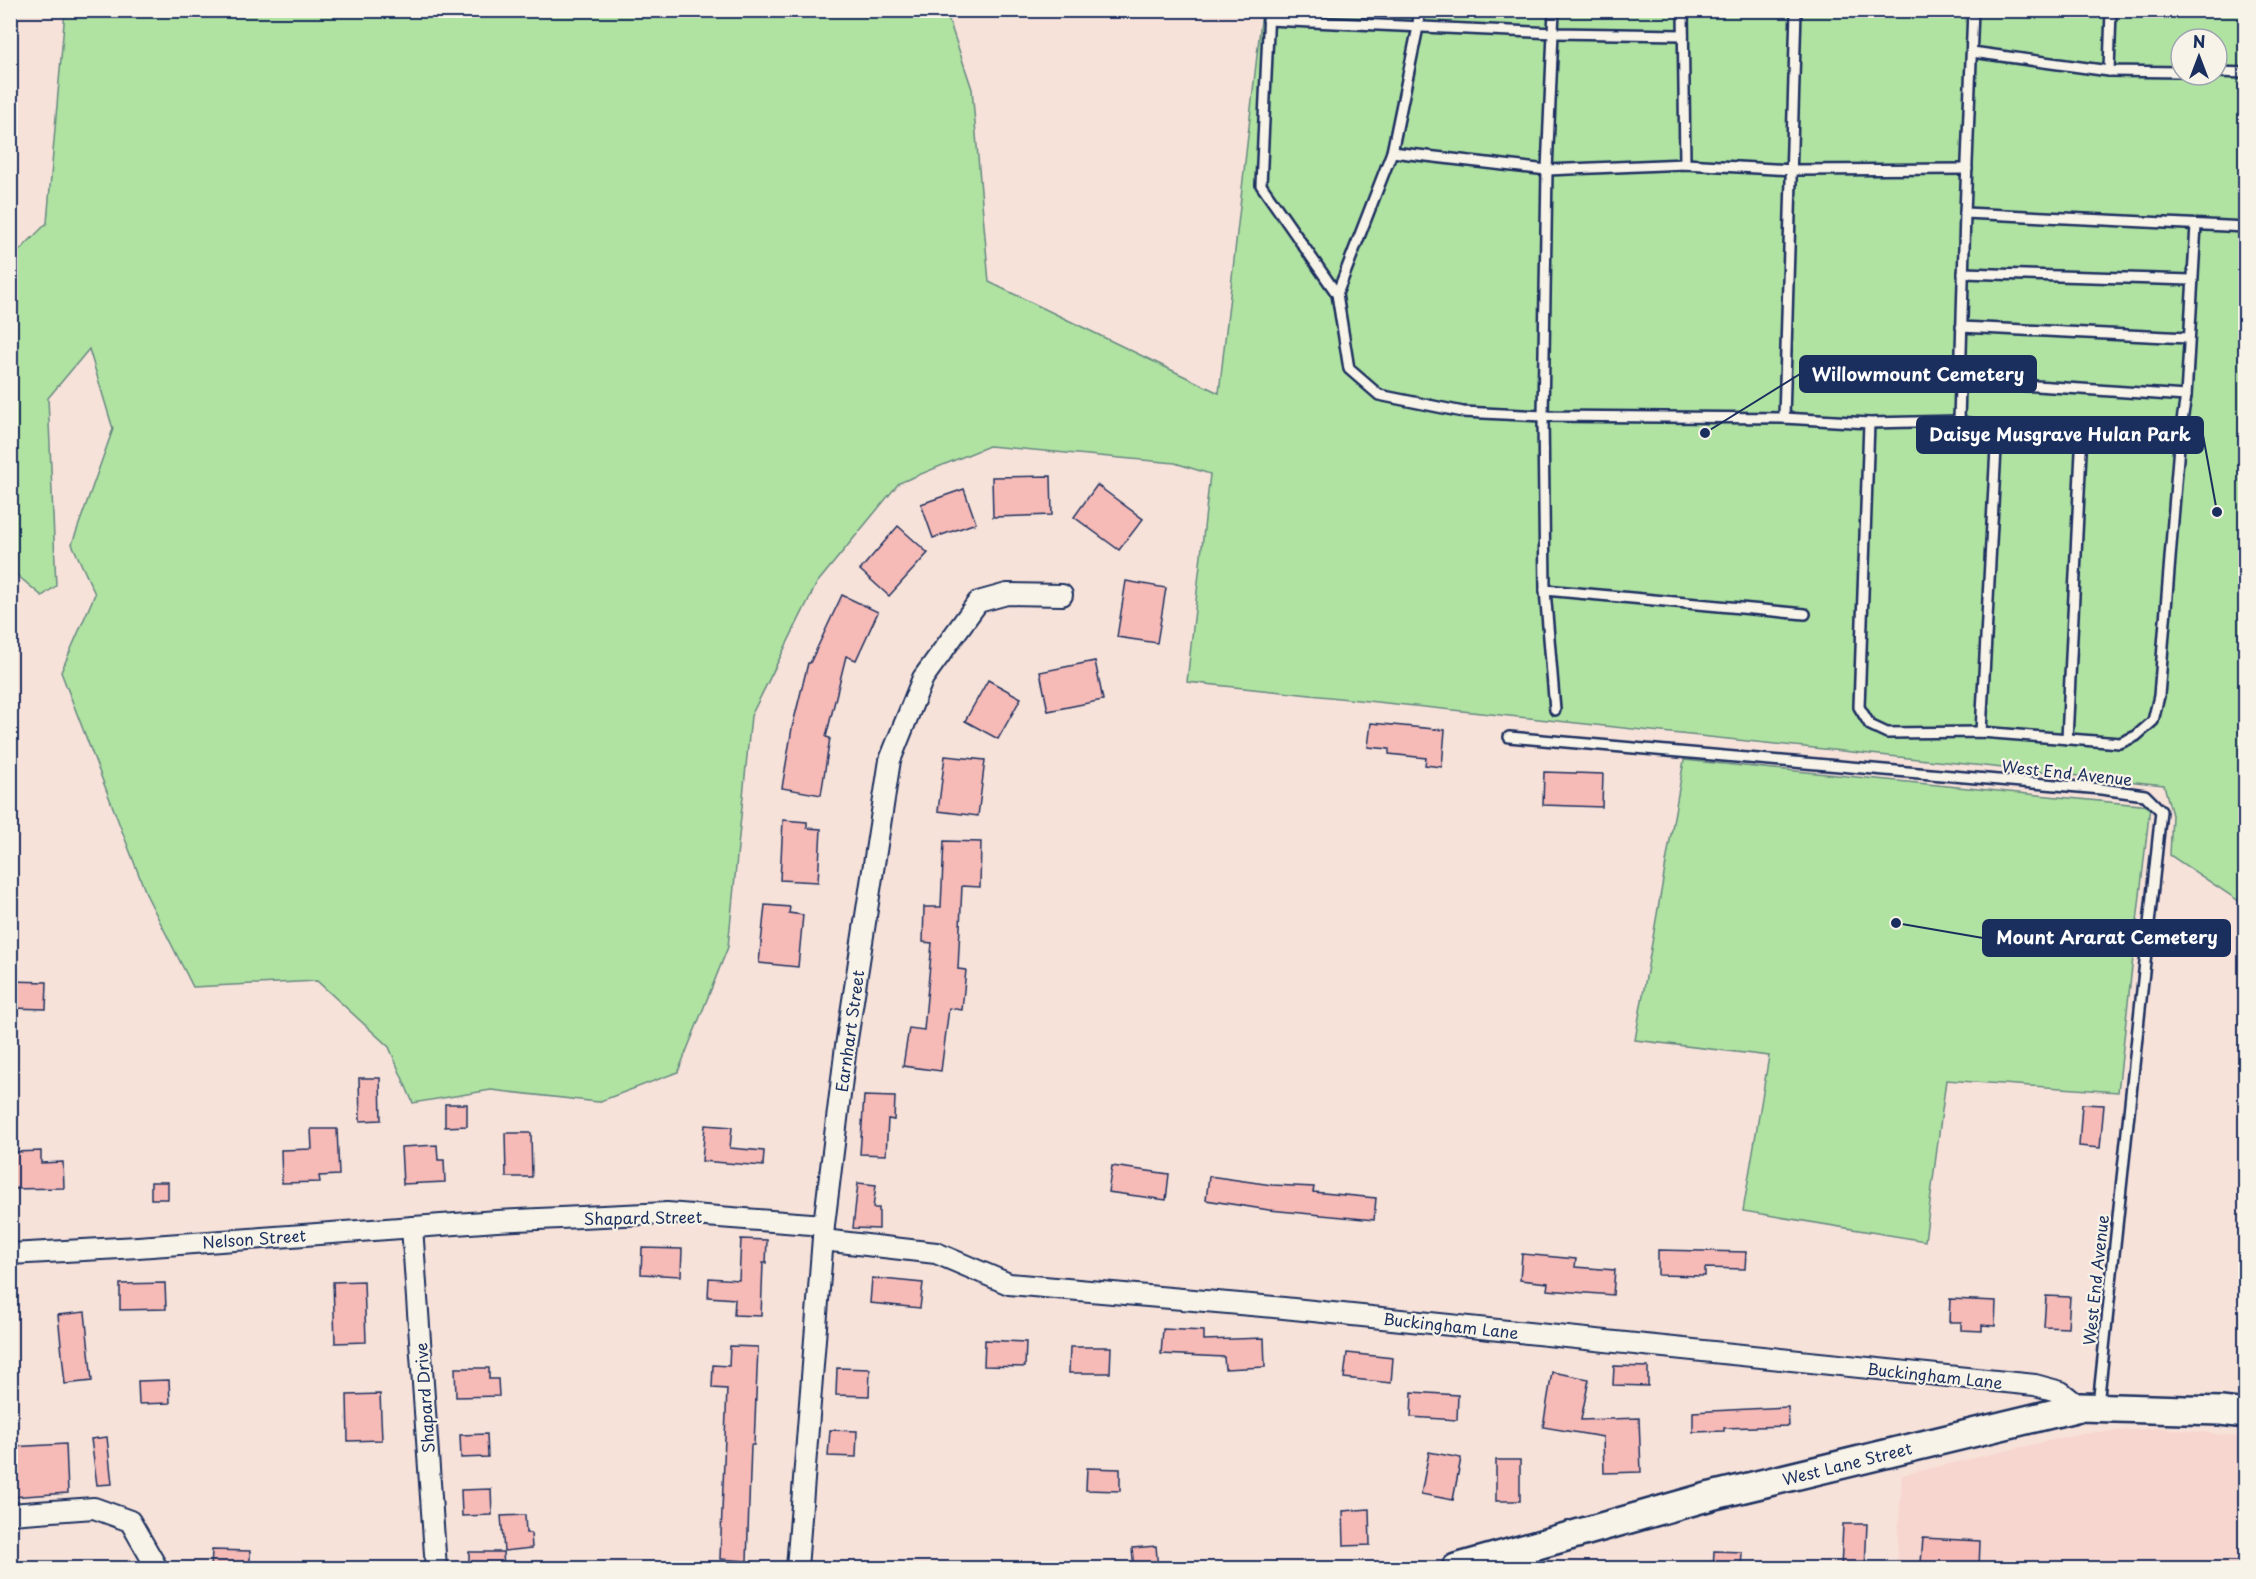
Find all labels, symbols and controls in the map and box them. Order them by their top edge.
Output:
north arrow [2169,27,2229,87]
text: N [2193,29,2205,53]
callout: Willowmount Cemetery [1800,356,2036,392]
text: Willowmount Cemetery [1812,360,2024,387]
callout: Daisye Musgrave Hulan Park [1917,417,2203,453]
text: Daisye Musgrave Hulan Park [1929,420,2191,447]
street label: West End Avenue [2001,753,2134,791]
callout: Mount Ararat Cemetery [1983,920,2230,956]
text: Mount Ararat Cemetery [1996,923,2218,950]
street label: Earnhart Street [829,968,870,1094]
street label: Shapard Street [584,1204,703,1230]
street label: West End Avenue [2076,1213,2114,1346]
street label: Nelson Street [201,1222,307,1254]
street label: Buckingham Lane [1382,1306,1520,1344]
street label: Shapard Drive [408,1342,440,1454]
street label: Buckingham Lane [1866,1356,2004,1394]
street label: West Lane Street [1780,1435,1915,1491]

